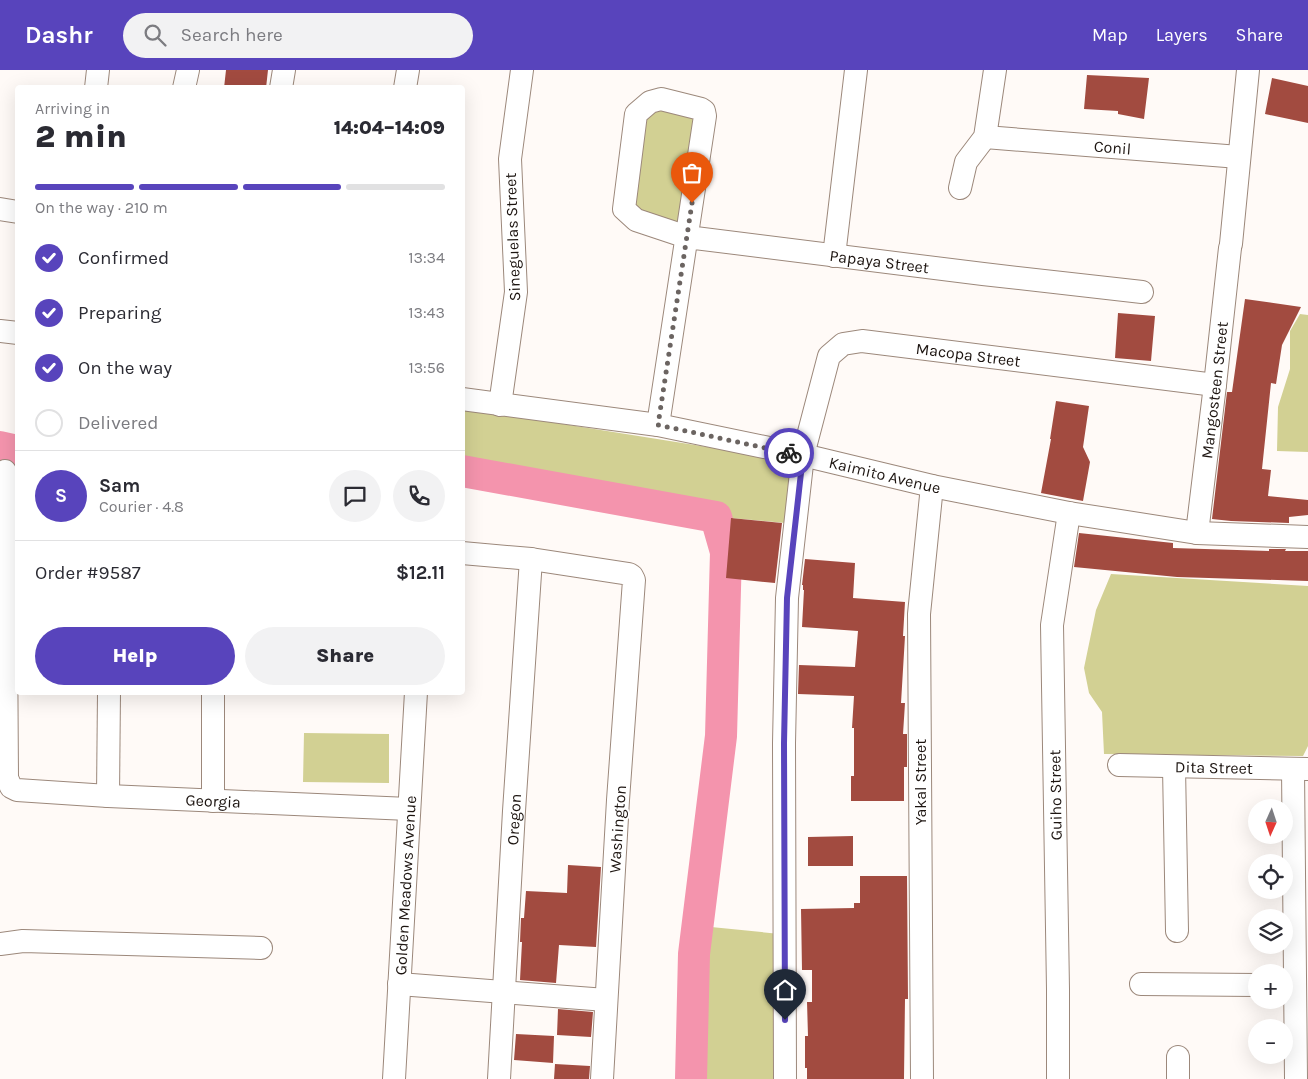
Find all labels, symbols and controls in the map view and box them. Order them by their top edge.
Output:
search box [123,13,473,58]
text: Dashr [25,21,93,49]
icon: search [141,21,169,49]
text: Search here [181,24,283,46]
text: Map [1092,24,1128,46]
text: Layers [1156,24,1208,46]
text: Share [1236,24,1283,46]
text: Arriving in [35,99,110,118]
text: 14:04–14:09 [334,117,445,139]
text: 2 min [35,118,127,155]
street label: Conil [1093,137,1132,158]
pin [671,152,713,203]
icon: bag [678,159,706,187]
street label: Sineguelas Street [501,172,524,302]
text: On the way · 210 m [35,198,168,217]
icon: check [35,244,63,272]
street label: Papaya Street [829,246,930,277]
text: Confirmed [78,247,169,269]
text: 13:34 [408,248,445,267]
icon: check [35,299,63,327]
text: Preparing [78,302,161,324]
text: 13:43 [408,303,445,322]
street label: Mangosteen Street [1197,320,1232,460]
street label: Macopa Street [915,339,1022,371]
icon: check [35,354,63,382]
text: On the way [78,357,172,379]
text: 13:56 [408,358,445,377]
text: Delivered [78,412,158,434]
courier [764,428,814,478]
icon: bike [775,439,803,467]
street label: Kaimito Avenue [827,453,942,497]
button: chat [329,470,381,522]
button: phone [393,470,445,522]
text: Sam [99,475,140,497]
text: S [55,485,67,507]
text: Courier · 4.8 [99,497,184,516]
text: Order #9587 [35,562,141,584]
text: $12.11 [396,562,445,584]
button: Help [35,627,235,685]
button: Share [245,627,445,685]
street label: Yakal Street [911,739,930,825]
street label: Guiho Street [1045,749,1066,841]
street label: Dita Street [1175,757,1253,778]
street label: Washington [605,784,630,874]
street label: Georgia [185,790,241,812]
street label: Oregon [503,793,525,846]
street label: Golden Meadows Avenue [391,795,420,976]
north arrow [1248,799,1292,844]
map controls [1248,799,1293,1064]
button: locate [1248,854,1293,899]
button: layers [1248,909,1293,954]
button: + [1248,964,1293,1009]
pin [764,969,806,1020]
icon: home [771,976,799,1004]
button: − [1248,1019,1293,1064]

